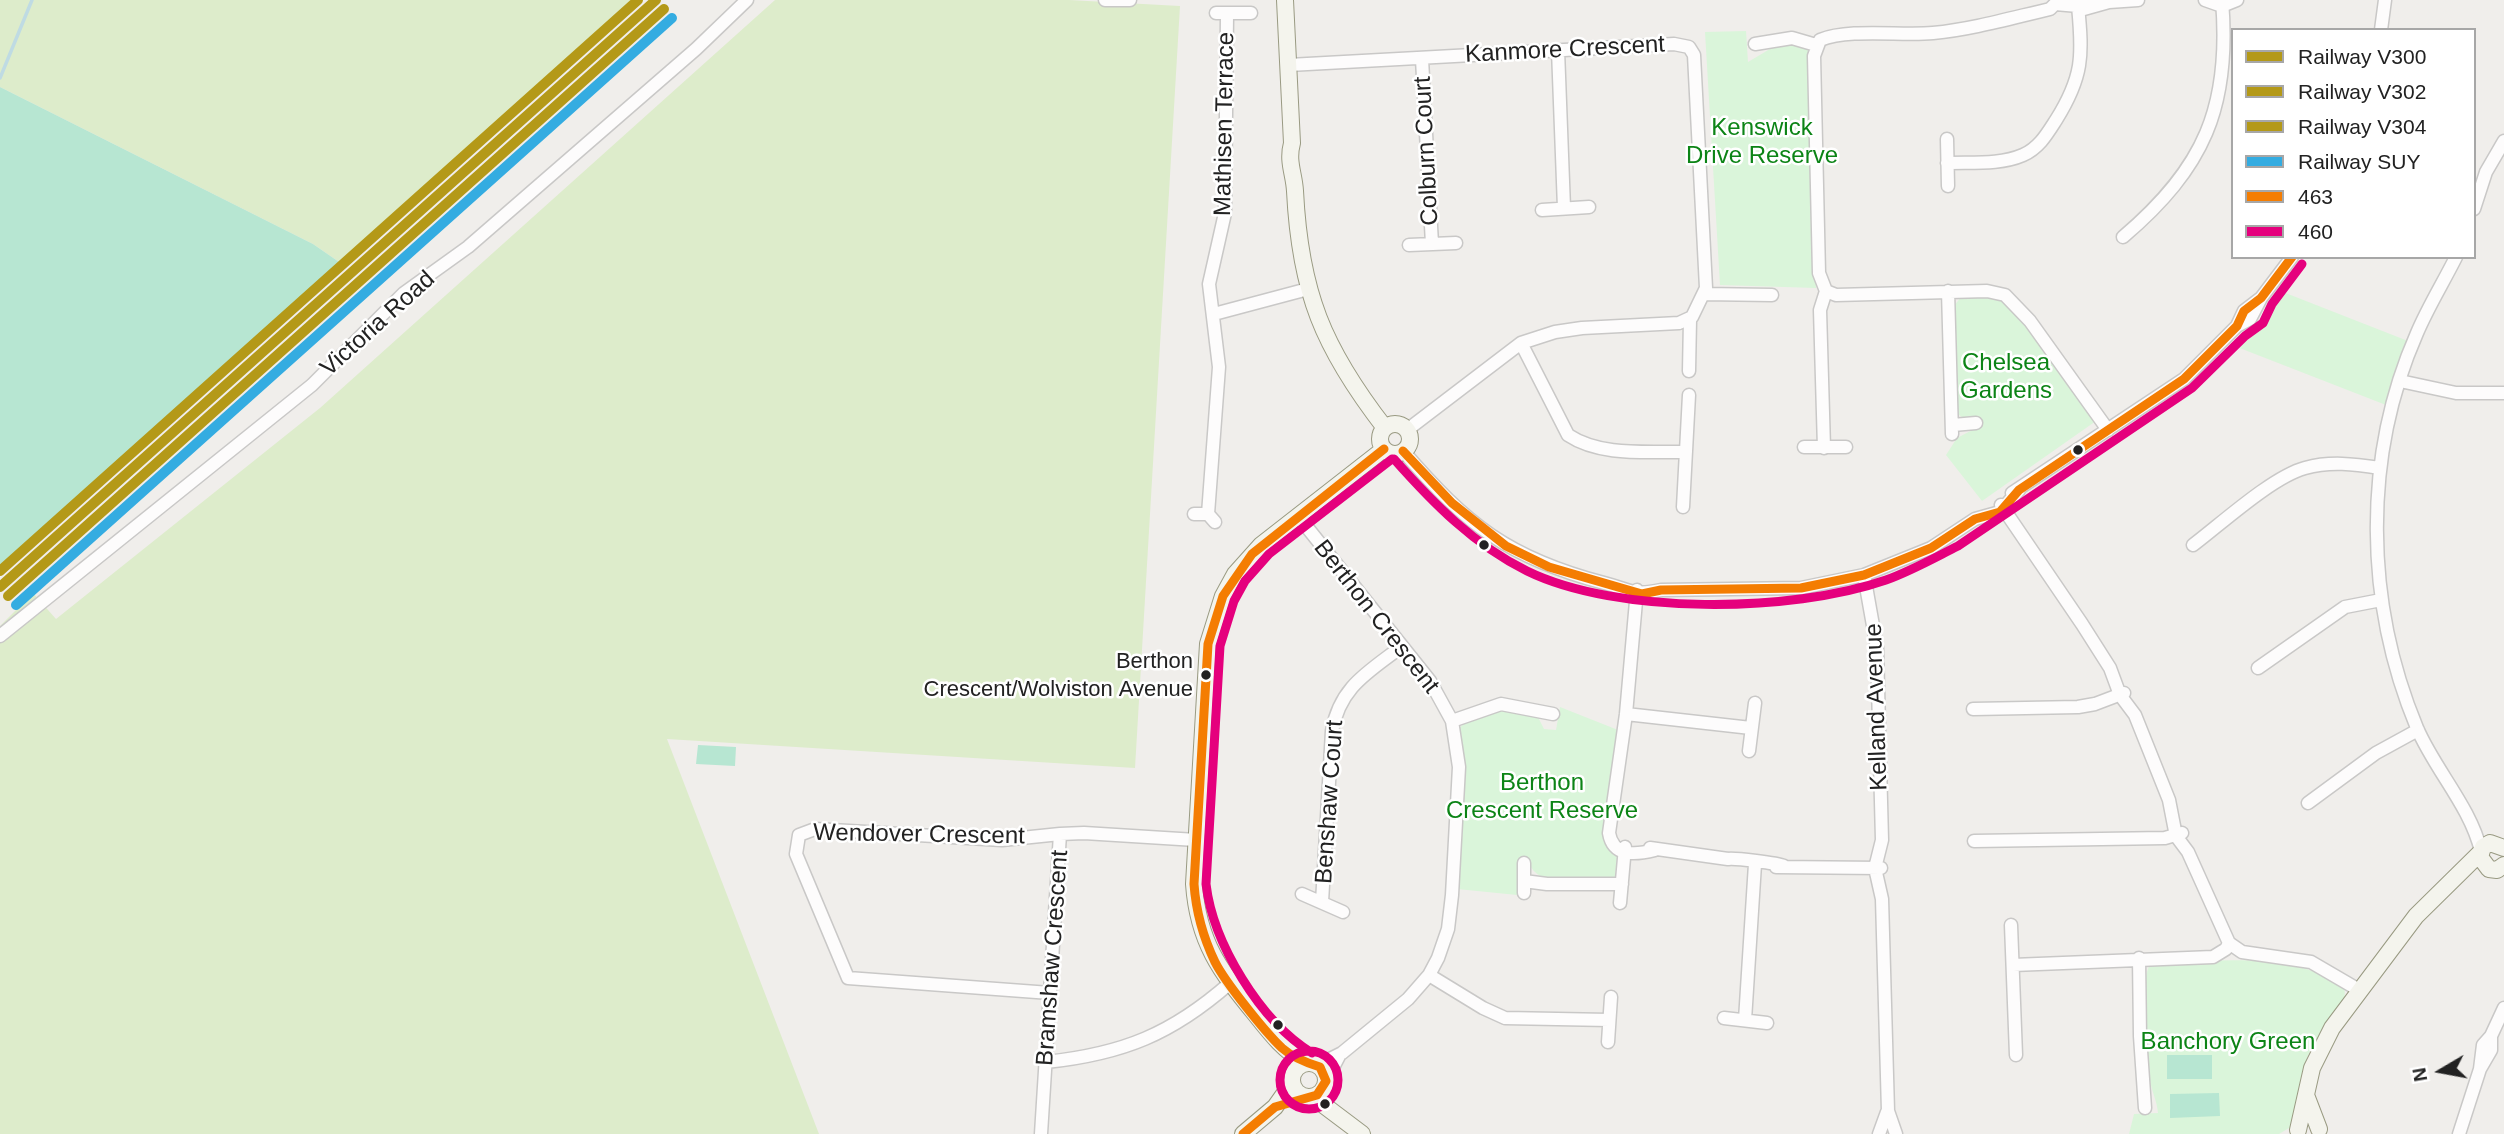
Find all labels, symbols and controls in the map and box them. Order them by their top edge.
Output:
legend [2231,28,2476,259]
street label: Kanmore Crescent [1464,30,1666,70]
street label: Mathisen Terrace [1209,32,1241,216]
text: Railway V300 [2298,45,2426,68]
street label: Colburn Court [1409,76,1445,226]
text: Railway V302 [2298,80,2426,103]
park label: Kenswick Drive Reserve [1686,114,1838,170]
text: Railway V304 [2298,115,2426,138]
text: Railway SUY [2298,150,2421,173]
text: 463 [2298,185,2333,208]
text: 460 [2298,220,2333,243]
street label: Victoria Road [315,265,441,383]
park label: Chelsea Gardens [1960,349,2052,405]
unlabelled marker [2071,443,2085,457]
street label: Berthon Crescent [1307,535,1445,699]
unlabelled marker [1477,538,1491,552]
street label: Kelland Avenue [1860,623,1894,791]
place label: Berthon Crescent/Wolviston Avenue [924,649,1193,700]
marker: Berthon Crescent/Wolviston Avenue [1199,668,1213,682]
street label: Benshaw Court [1310,719,1350,885]
park label: Berthon Crescent Reserve [1446,769,1638,825]
street label: Wendover Crescent [813,819,1025,851]
street label: Bramshaw Crescent [1031,849,1075,1067]
unlabelled marker [1271,1018,1285,1032]
park label: Banchory Green [2141,1028,2315,1056]
north arrow [2406,1036,2476,1106]
text: N [2408,1066,2431,1083]
unlabelled marker [1318,1097,1332,1111]

